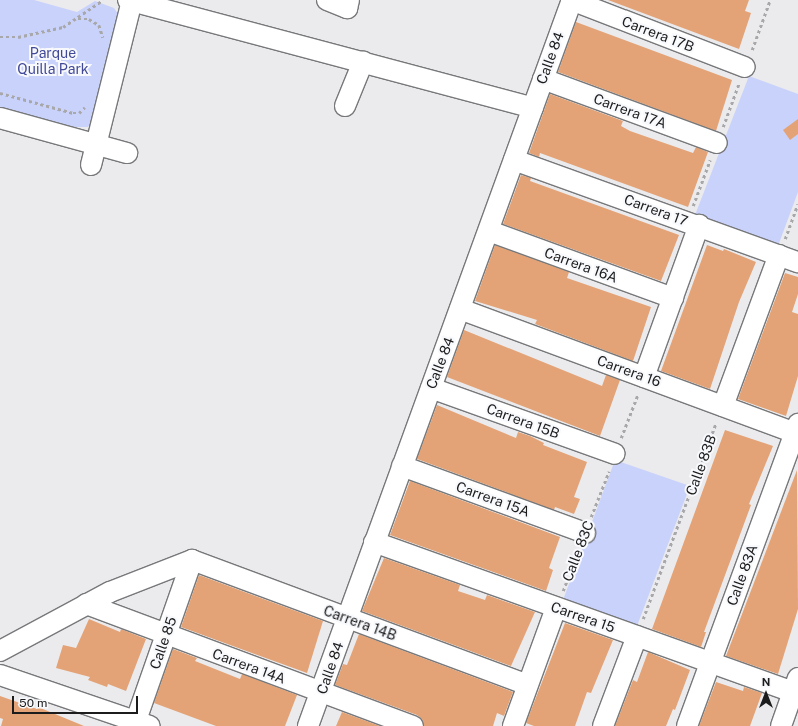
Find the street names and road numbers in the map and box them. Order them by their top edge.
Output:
street label: Carrera 17B [620,13,696,55]
street label: Calle 84 [533,30,567,86]
street label: Carrera 17A [591,90,669,132]
street label: Carrera 17 [622,191,690,229]
street label: Carrera 16A [542,244,620,286]
street label: Calle 84 [422,335,458,391]
street label: Carrera 16 [595,352,663,390]
street label: Carrera 15B [484,400,562,442]
street label: Calle 83B [682,432,720,498]
street label: Carrera 15A [454,478,532,520]
street label: Calle 83C [559,518,597,584]
street label: Calle 83A [723,542,761,608]
street label: Carrera 15 [549,598,617,636]
street label: Carrera 14B [321,602,399,644]
street label: Calle 85 [146,614,180,672]
street label: Calle 84 [313,640,347,696]
street label: Carrera 14A [210,645,288,687]

